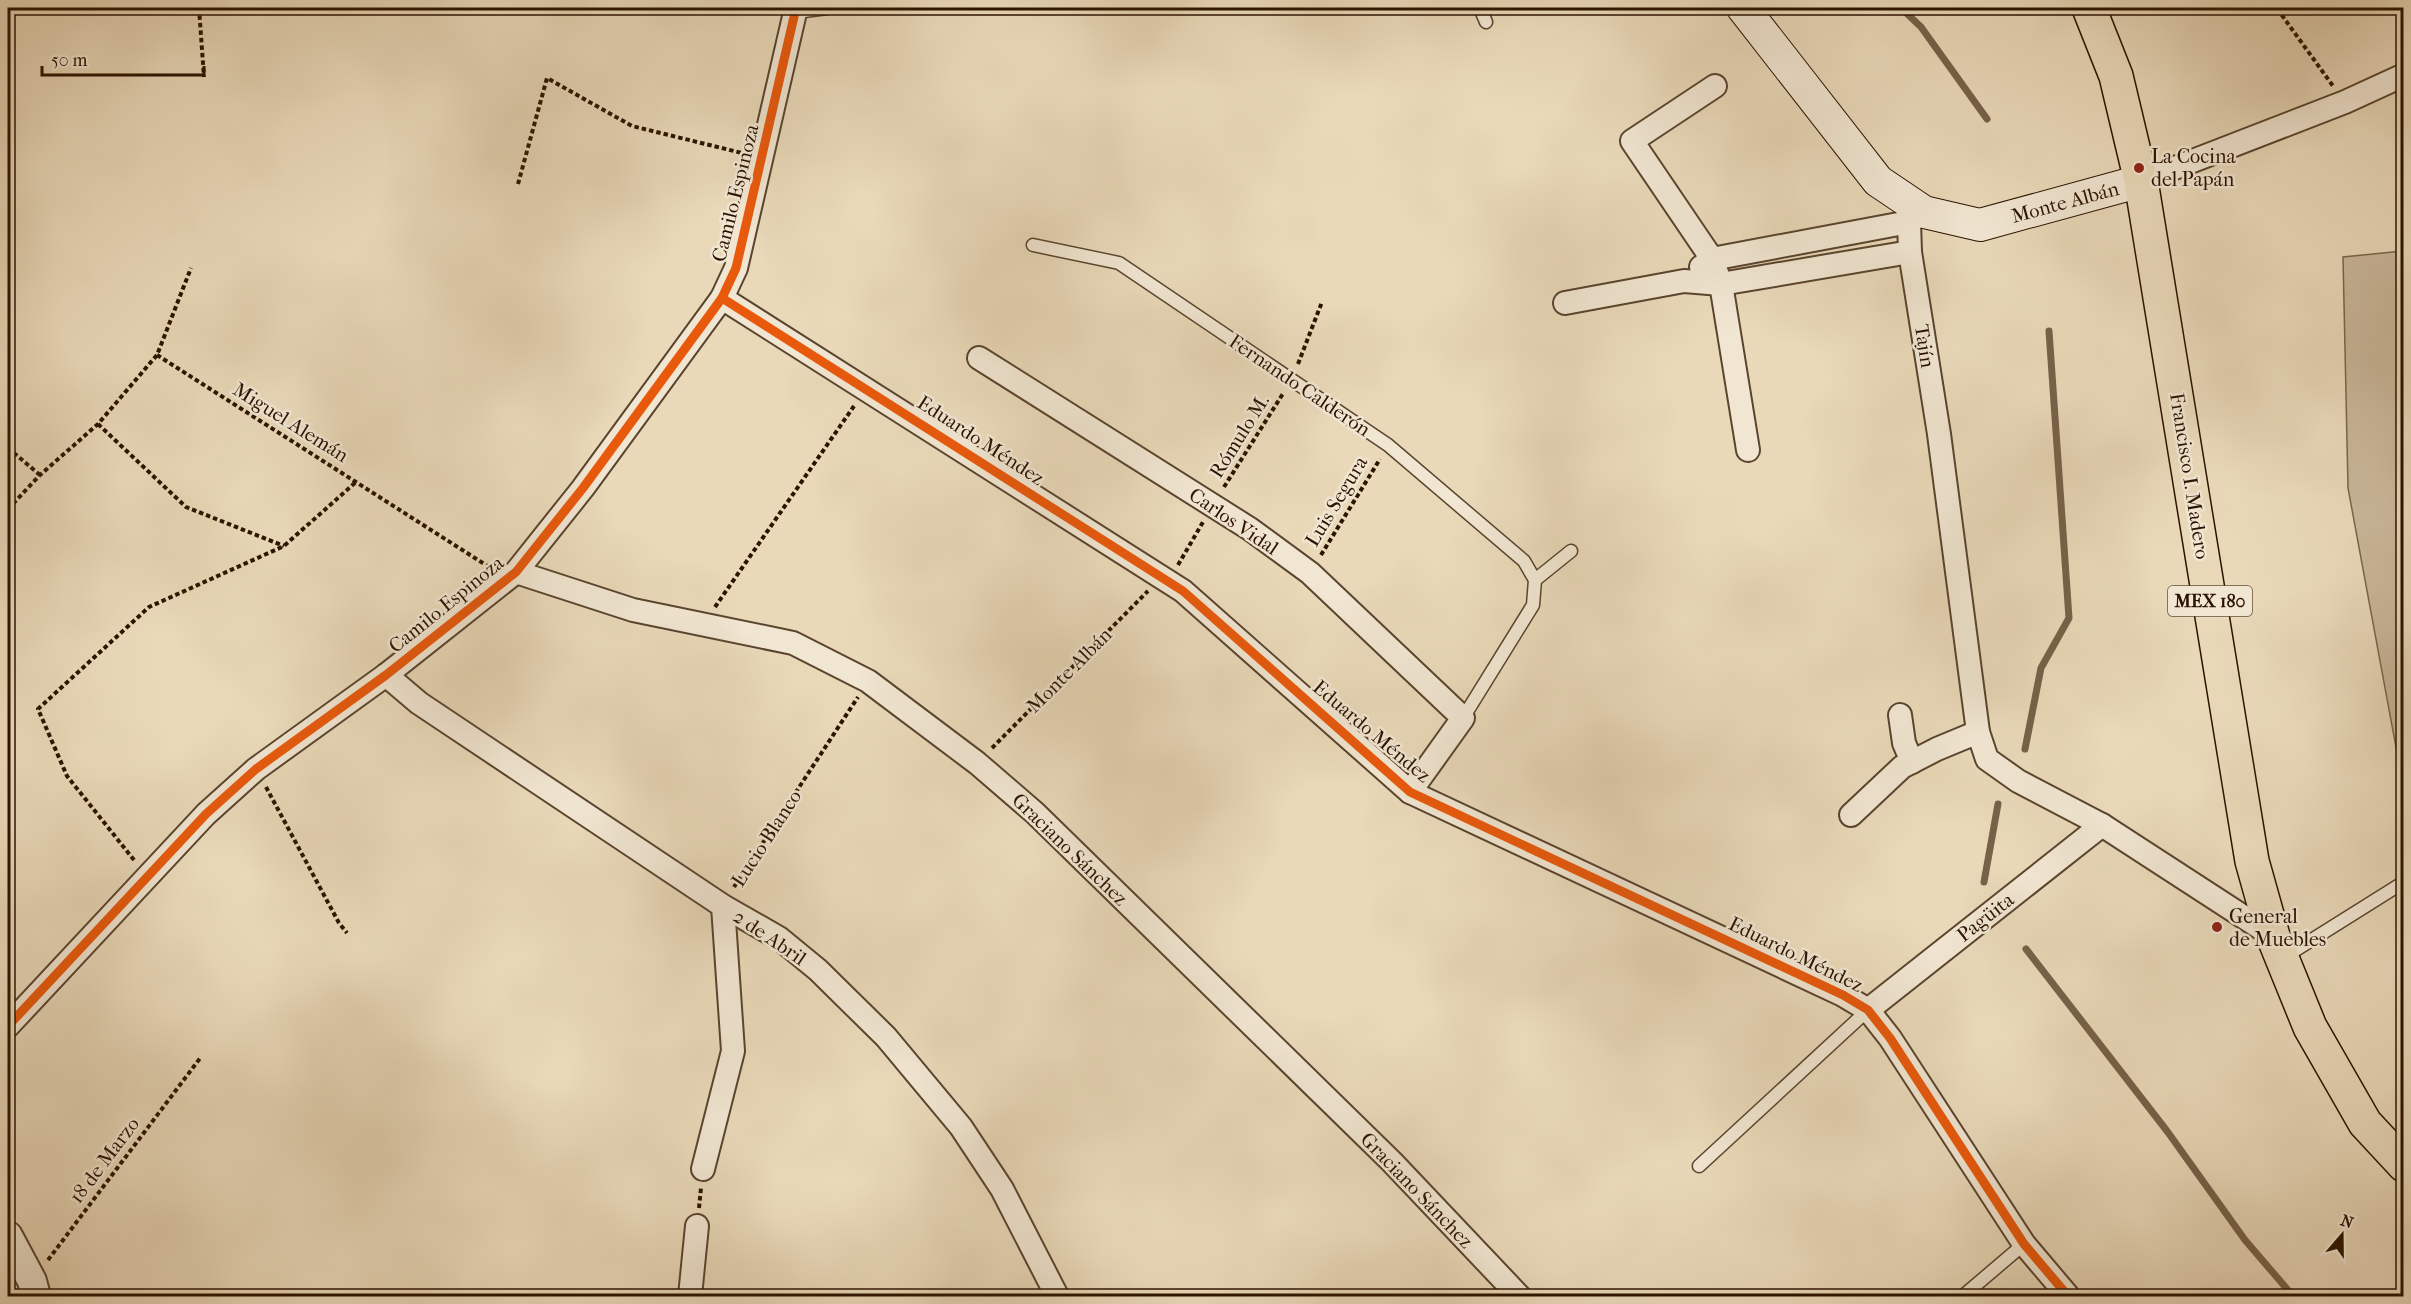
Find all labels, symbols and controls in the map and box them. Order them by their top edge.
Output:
scale bar [42,39,204,77]
text: 50 m [51,50,88,71]
street label: Camilo Espinoza [707,121,764,264]
place label: La Cocina del Papán [2151,145,2237,191]
marker: La Cocina del Papán [2132,161,2146,175]
street label: Monte Albán [2009,177,2122,228]
street label: Tajín [1910,323,1939,370]
street label: Fernando Calderón [1225,330,1375,441]
street label: Miguel Alemán [229,378,353,467]
street label: Rómulo M. [1205,390,1274,482]
street label: Eduardo Méndez [913,391,1048,490]
street label: Francisco I. Madero [2165,391,2214,561]
street label: Luis Segura [1300,451,1373,551]
street label: Carlos Vidal [1185,483,1283,560]
street label: Camilo Espinoza [384,551,509,658]
road number: MEX 180 [2168,586,2252,616]
street label: Monte Albán [1022,623,1117,718]
street label: Eduardo Méndez [1308,676,1435,787]
street label: Lucio Blanco [727,786,806,891]
street label: Graciano Sánchez [1007,788,1132,910]
street label: Pagüita [1952,888,2019,947]
street label: 2 de Abril [729,905,811,970]
place label: General de Muebles [2229,905,2326,951]
street label: Eduardo Méndez [1725,912,1867,997]
marker: General de Muebles [2210,920,2224,934]
street label: 18 de Marzo [65,1113,144,1208]
street label: Graciano Sánchez [1356,1128,1478,1253]
north arrow [2312,1205,2372,1265]
text: N [2338,1210,2357,1233]

